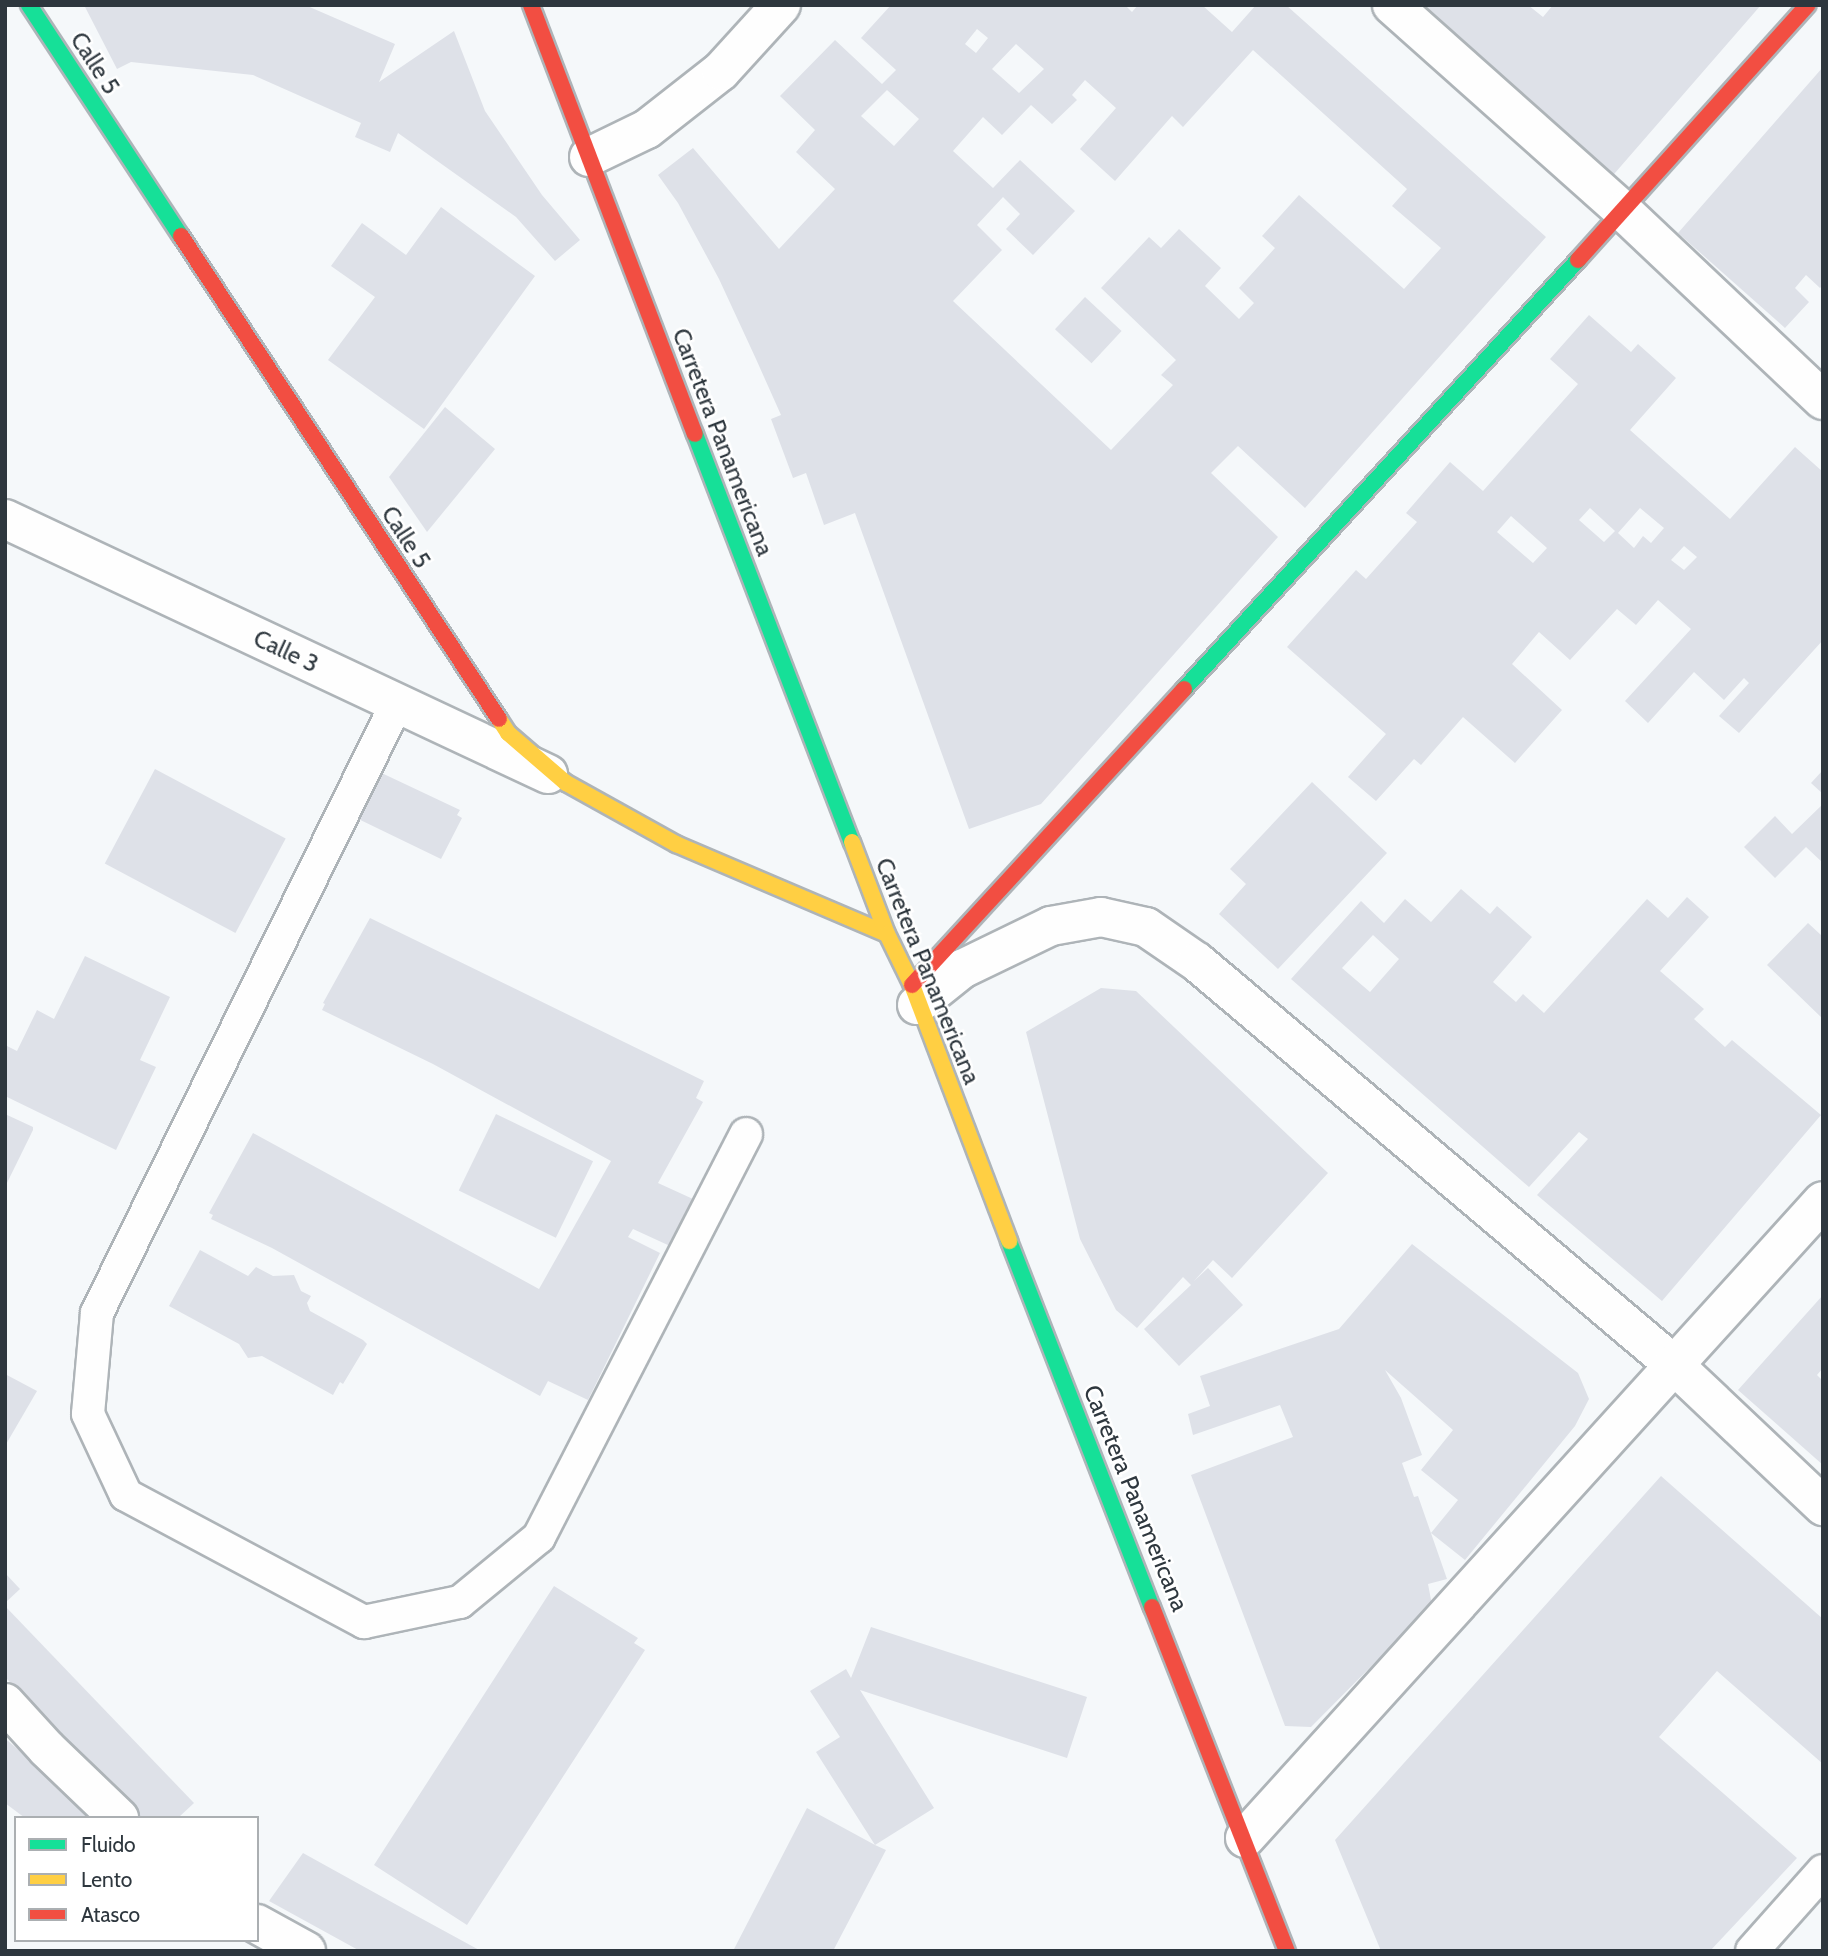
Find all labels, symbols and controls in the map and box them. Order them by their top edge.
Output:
street label: Calle 5 [64,27,126,99]
street label: Carretera Panamericana [666,324,780,560]
street label: Calle 5 [375,501,437,573]
street label: Calle 3 [249,624,323,678]
street label: Carretera Panamericana [869,854,987,1088]
street label: Carretera Panamericana [1077,1381,1195,1615]
legend [14,1816,259,1942]
text: Fluido [81,1832,136,1857]
text: Lento [81,1867,132,1892]
text: Atasco [81,1902,140,1927]

